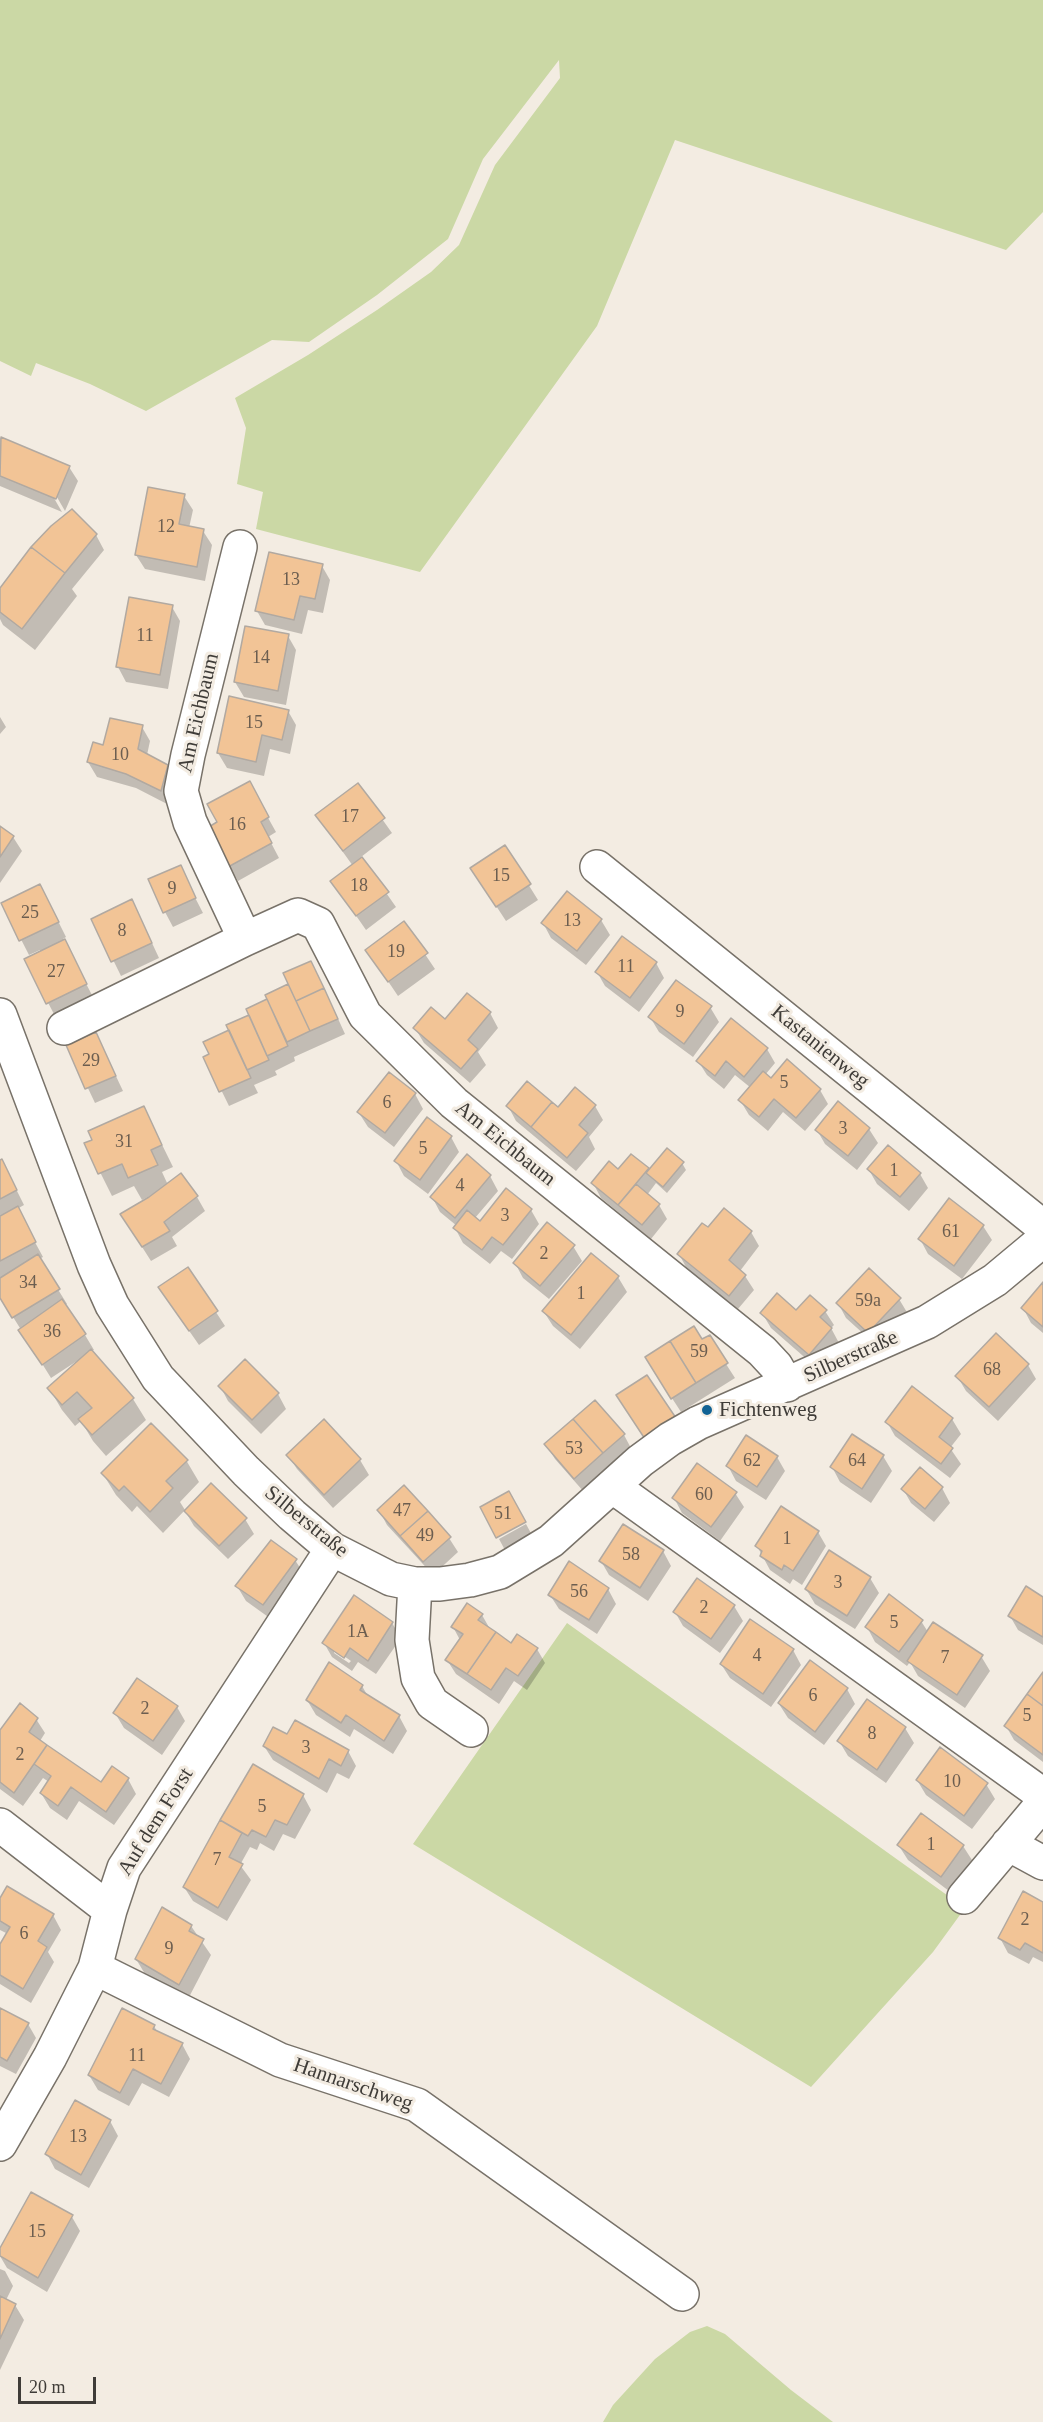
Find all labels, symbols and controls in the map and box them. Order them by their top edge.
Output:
house number: 12 [157,516,175,538]
house number: 13 [282,569,300,591]
house number: 11 [136,625,154,647]
house number: 14 [252,647,270,669]
street label: Am Eichbaum [173,651,225,775]
house number: 15 [245,712,263,734]
house number: 10 [111,744,129,766]
house number: 17 [341,806,359,828]
house number: 16 [228,814,246,836]
house number: 15 [492,865,510,887]
house number: 18 [350,875,368,897]
house number: 9 [168,878,176,900]
house number: 25 [21,902,39,924]
house number: 13 [563,910,581,932]
house number: 8 [118,920,126,942]
house number: 19 [387,941,405,963]
house number: 11 [617,956,635,978]
house number: 27 [47,961,65,983]
street label: Kastanienweg [766,1000,874,1094]
house number: 9 [676,1001,684,1023]
house number: 29 [82,1050,100,1072]
house number: 5 [780,1072,788,1094]
house number: 6 [382,1092,392,1114]
street label: Am Eichbaum [450,1096,560,1192]
house number: 3 [838,1118,848,1140]
house number: 31 [115,1131,133,1153]
house number: 5 [418,1138,428,1160]
house number: 1 [890,1160,898,1182]
house number: 4 [456,1175,464,1197]
house number: 3 [500,1205,510,1227]
house number: 61 [942,1221,960,1243]
house number: 2 [540,1243,548,1265]
house number: 34 [19,1272,37,1294]
house number: 1 [576,1283,586,1305]
house number: 59a [855,1290,881,1312]
house number: 36 [43,1321,61,1343]
street label: Silberstraße [800,1325,902,1389]
house number: 59 [690,1341,708,1363]
house number: 68 [983,1359,1001,1381]
place label: Fichtenweg [719,1397,817,1423]
marker: Fichtenweg [700,1403,714,1417]
house number: 53 [565,1438,583,1460]
house number: 62 [743,1450,761,1472]
house number: 64 [848,1450,866,1472]
street label: Silberstraße [259,1481,353,1563]
house number: 60 [695,1484,713,1506]
house number: 47 [393,1500,411,1522]
house number: 51 [494,1503,512,1525]
house number: 49 [416,1525,434,1547]
house number: 1 [782,1528,792,1550]
house number: 58 [622,1544,640,1566]
house number: 3 [834,1572,842,1594]
house number: 56 [570,1581,588,1603]
house number: 2 [700,1597,708,1619]
house number: 5 [890,1612,898,1634]
house number: 1A [347,1621,369,1643]
house number: 4 [752,1645,762,1667]
house number: 7 [940,1647,950,1669]
house number: 6 [808,1685,818,1707]
house number: 2 [140,1698,150,1720]
house number: 5 [1022,1705,1032,1727]
house number: 8 [868,1723,876,1745]
house number: 3 [302,1737,310,1759]
house number: 2 [16,1744,25,1766]
street label: Auf dem Forst [113,1763,199,1881]
house number: 10 [943,1771,961,1793]
house number: 5 [258,1796,266,1818]
house number: 1 [926,1834,936,1856]
house number: 7 [212,1849,222,1871]
house number: 2 [1020,1909,1030,1931]
house number: 6 [20,1923,28,1945]
house number: 9 [164,1938,174,1960]
house number: 11 [128,2045,146,2067]
street label: Hannarschweg [290,2053,416,2117]
house number: 13 [69,2126,87,2148]
house number: 15 [28,2221,46,2243]
scale bar [21,2365,99,2403]
text: 20 m [29,2377,66,2397]

